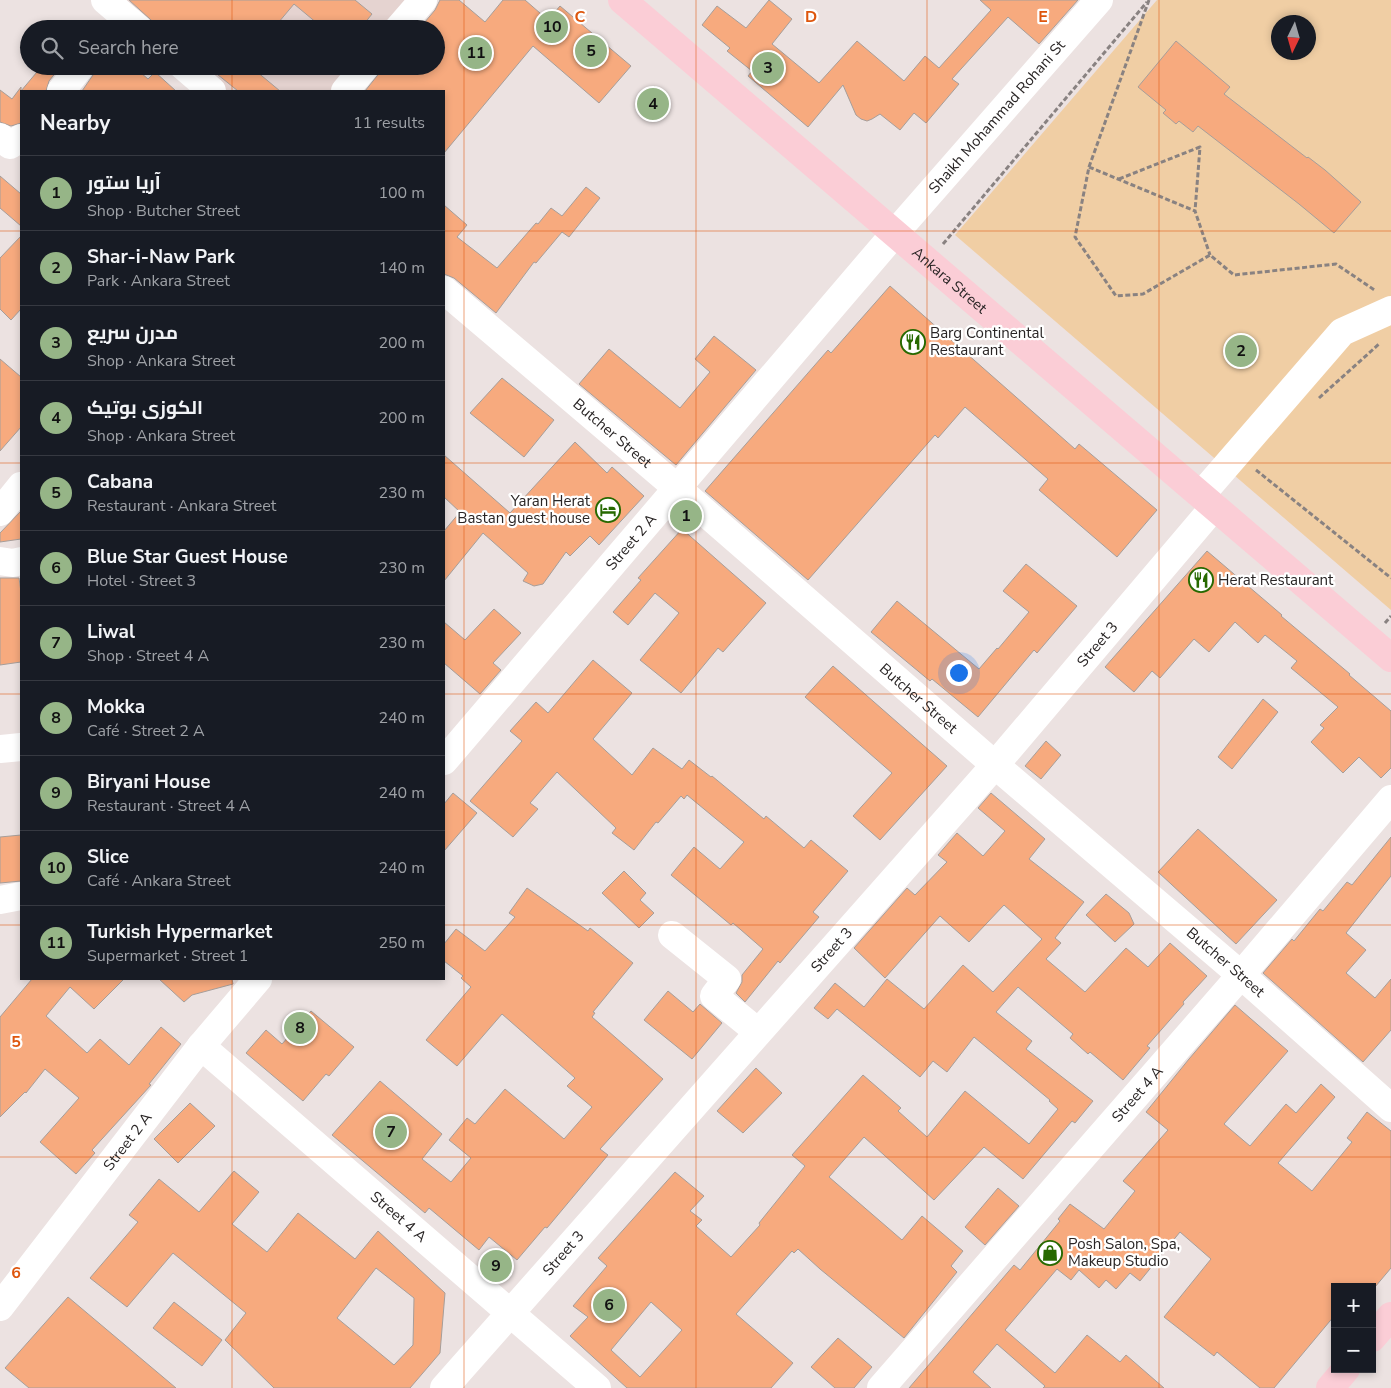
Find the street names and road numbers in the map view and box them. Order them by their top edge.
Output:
street label: Shaikh Mohammad Rohani St [924,35,1070,198]
street label: Ankara Street [908,242,992,319]
street label: Butcher Street [569,394,657,473]
street label: Street 2 A [601,509,661,575]
street label: Street 3 [1072,617,1122,671]
street label: Butcher Street [875,659,962,738]
street label: Street 3 [806,923,857,977]
street label: Butcher Street [1182,923,1270,1002]
street label: Street 4 A [1107,1062,1167,1126]
street label: Street 2 A [99,1108,156,1175]
street label: Street 4 A [366,1187,431,1247]
street label: Street 3 [538,1226,589,1280]

